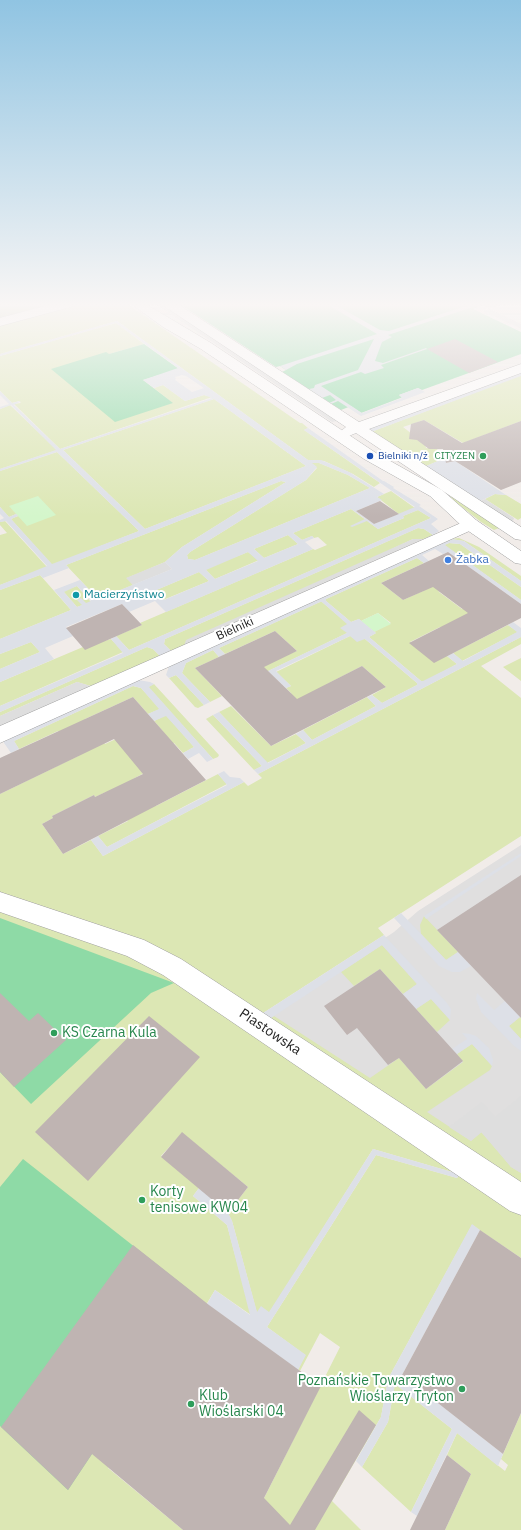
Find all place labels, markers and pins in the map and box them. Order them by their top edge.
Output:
place label: Bielniki n/ż [378,450,428,462]
place label: CITYZEN [434,450,475,462]
marker: Bielniki n/ż [365,451,375,461]
marker: CITYZEN [478,451,488,461]
place label: Żabka [456,553,489,567]
marker: Żabka [443,555,453,565]
place label: Macierzyństwo [84,588,164,602]
marker: Macierzyństwo [71,590,81,600]
place label: KS Czarna Kula [62,1025,157,1041]
marker: KS Czarna Kula [49,1028,59,1038]
place label: Korty tenisowe KW04 [150,1184,248,1216]
marker: Korty tenisowe KW04 [137,1195,147,1205]
place label: Poznańskie Towarzystwo Wioślarzy Tryton [298,1373,454,1406]
marker: Poznańskie Towarzystwo Wioślarzy Tryton [457,1384,467,1394]
place label: Klub Wioślarski 04 [199,1388,284,1420]
marker: Klub Wioślarski 04 [186,1399,196,1409]

